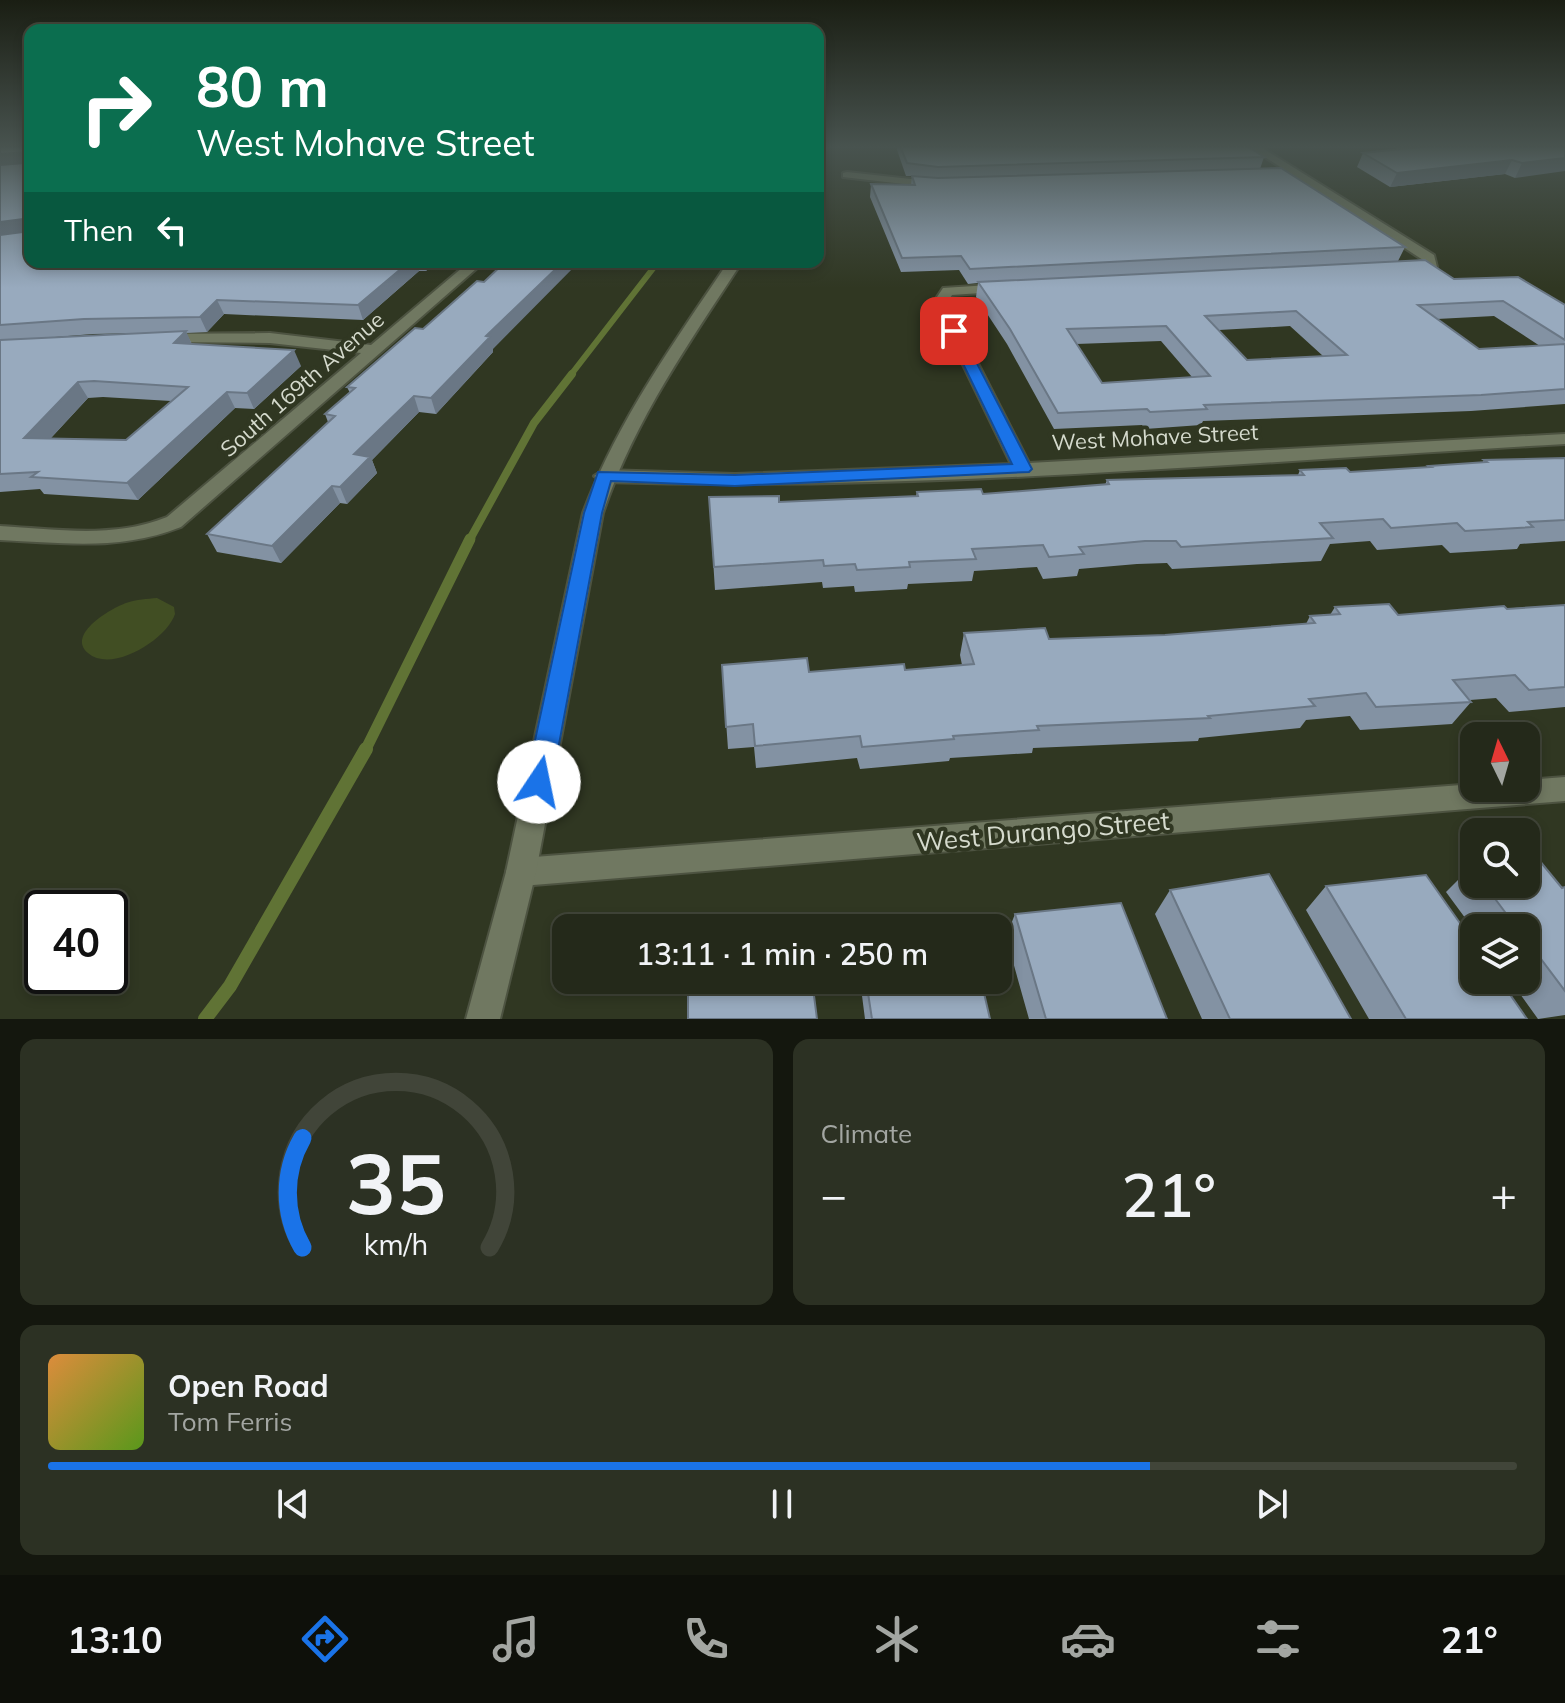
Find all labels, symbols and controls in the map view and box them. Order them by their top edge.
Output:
text: 80 m [196,51,329,121]
icon: right [64,56,168,160]
text: West Mohave Street [196,120,535,165]
icon: left [150,208,194,252]
text: Then [64,211,134,249]
pin [920,297,988,365]
street label: South 169th Avenue [214,305,390,463]
icon: arrive [932,309,976,353]
street label: West Mohave Street [1051,418,1259,456]
north arrow [1460,722,1540,802]
map controls [1460,722,1540,994]
position arrow [497,740,581,824]
street label: West Durango Street [915,803,1171,859]
button: search [1460,818,1540,898]
speed limit sign: 40 [24,890,128,994]
button: layers [1460,914,1540,994]
text: 13:11 · 1 min · 250 m [636,935,928,973]
text: Climate [821,1117,912,1150]
text: 35 [346,1130,446,1235]
text: 21° [1122,1157,1216,1232]
text: − [821,1167,847,1222]
text: + [1491,1167,1517,1222]
text: km/h [364,1226,429,1262]
text: Open Road [168,1367,329,1405]
text: Tom Ferris [168,1405,292,1438]
icon: previous [271,1482,315,1526]
icon: pause [760,1482,804,1526]
icon: next [1250,1482,1294,1526]
icon: directions [297,1611,353,1667]
icon: music [488,1611,544,1667]
icon: phone [678,1611,734,1667]
icon: climate [869,1611,925,1667]
icon: car [1060,1611,1116,1667]
icon: filters [1250,1611,1306,1667]
text: 13:10 [67,1617,163,1662]
text: 21° [1441,1617,1498,1662]

